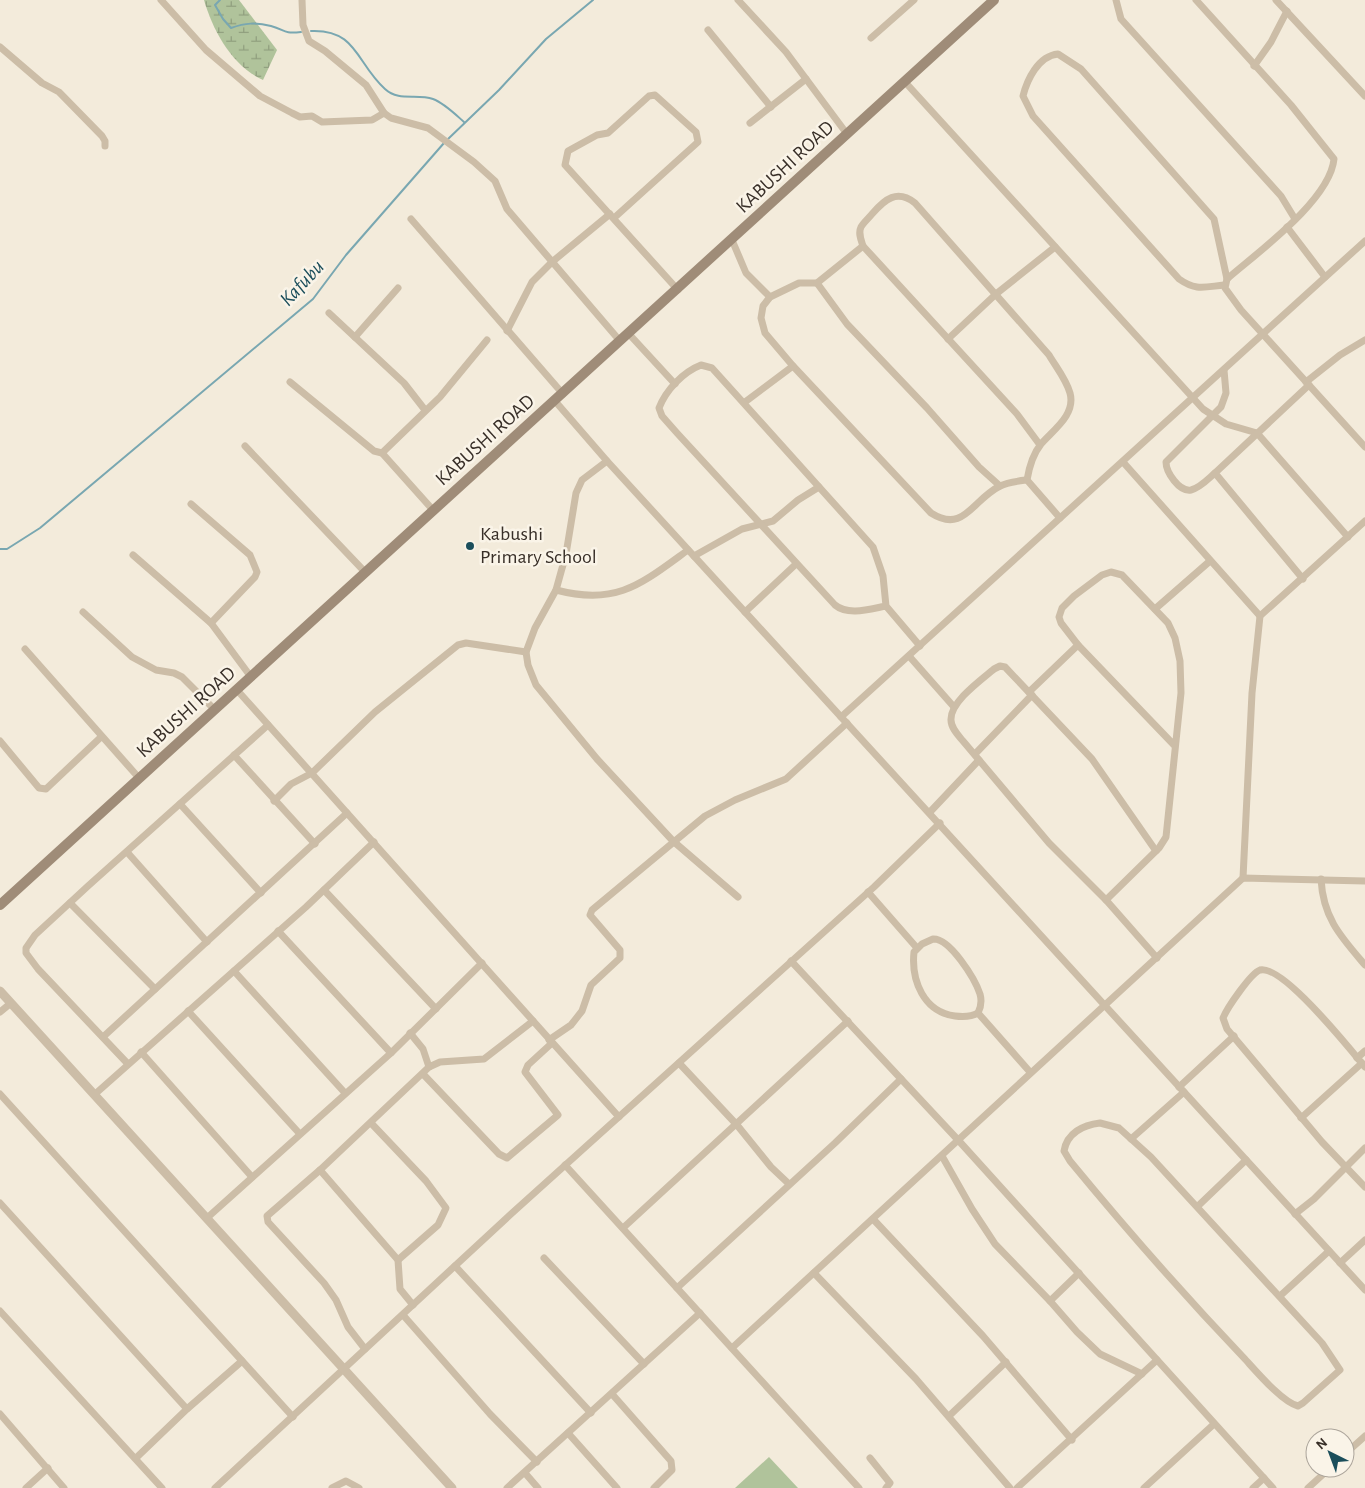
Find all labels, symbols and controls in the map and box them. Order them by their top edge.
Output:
street label: KABUSHI ROAD [732,117,838,217]
water label: Kafubu [276,256,328,310]
street label: KABUSHI ROAD [432,391,538,489]
place label: Kabushi Primary School [480,524,597,567]
marker: Kabushi Primary School [464,540,476,552]
street label: KABUSHI ROAD [133,663,239,761]
north arrow [1305,1428,1355,1478]
text: N [1314,1436,1330,1453]

